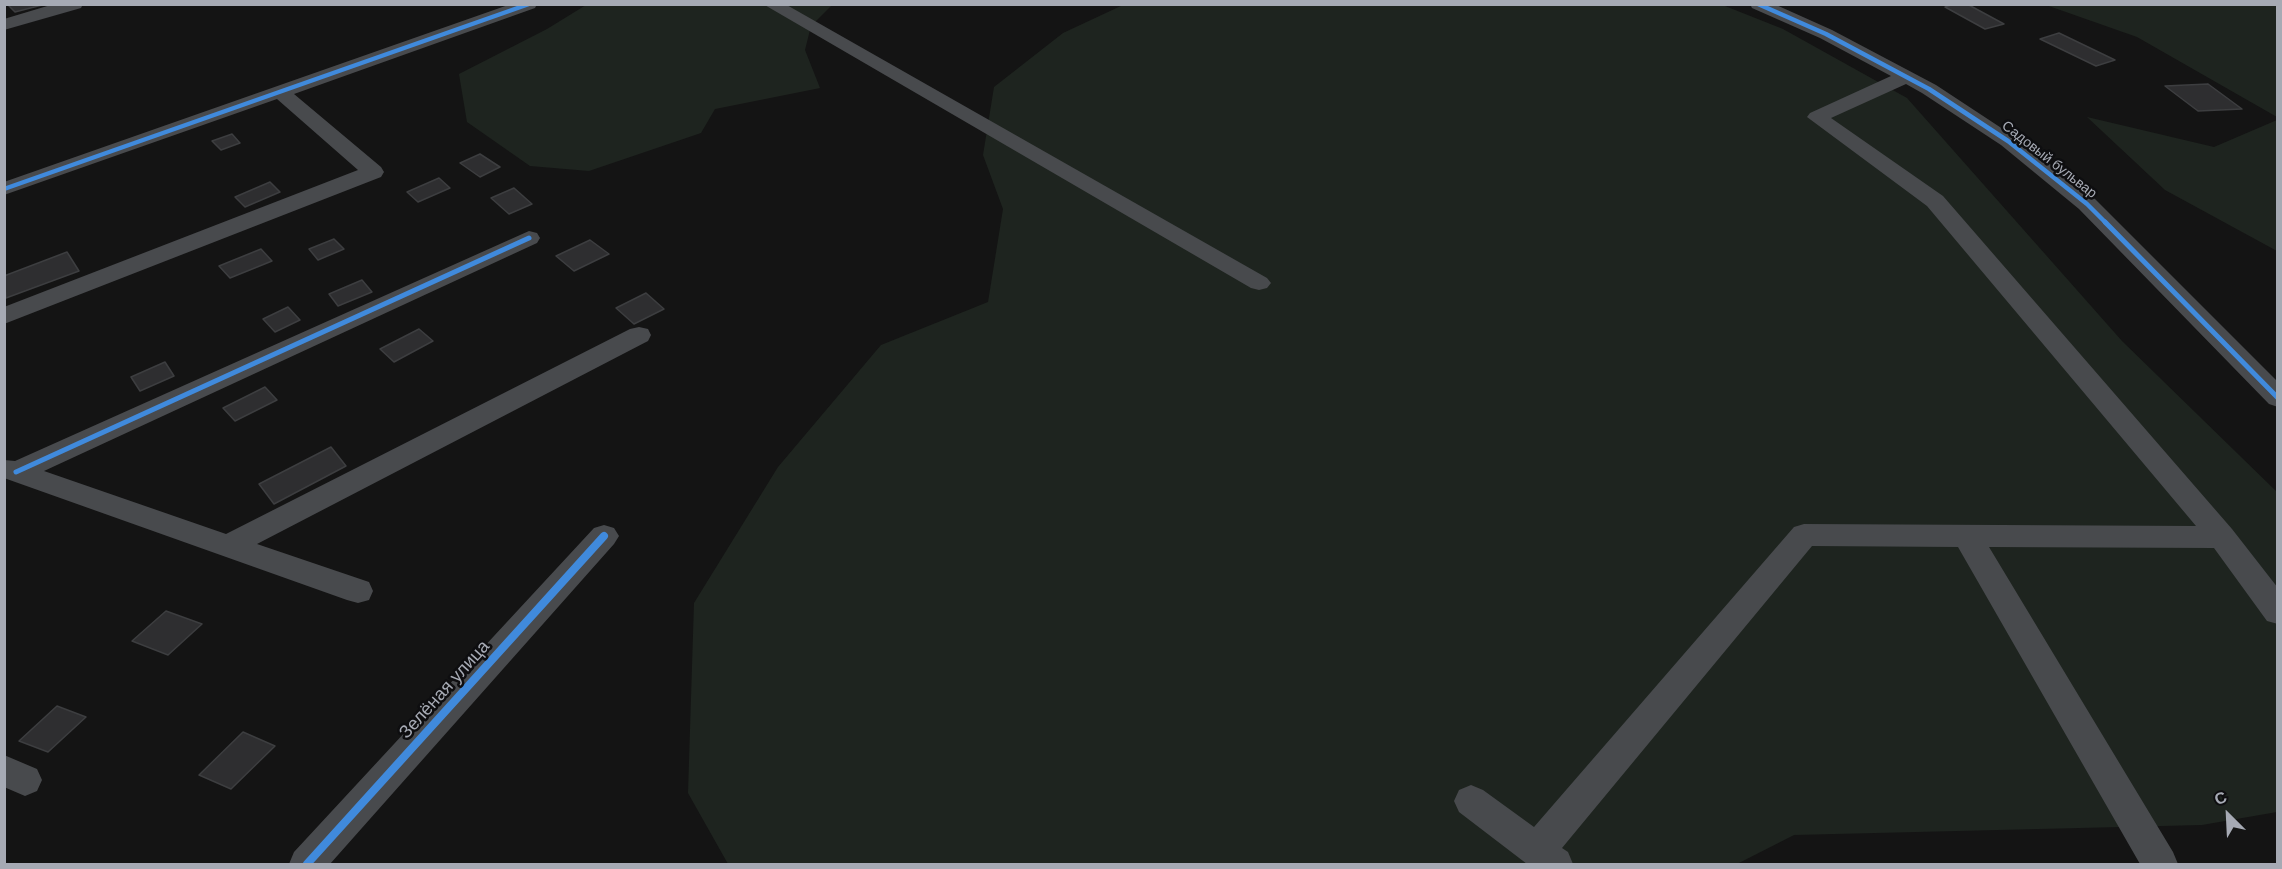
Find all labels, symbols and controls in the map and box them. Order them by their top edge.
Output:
street label: Садовый бульвар [1998,118,2100,202]
street label: Зелёная улица [395,636,495,744]
north arrow [2198,785,2258,845]
text: С [2211,786,2230,810]

